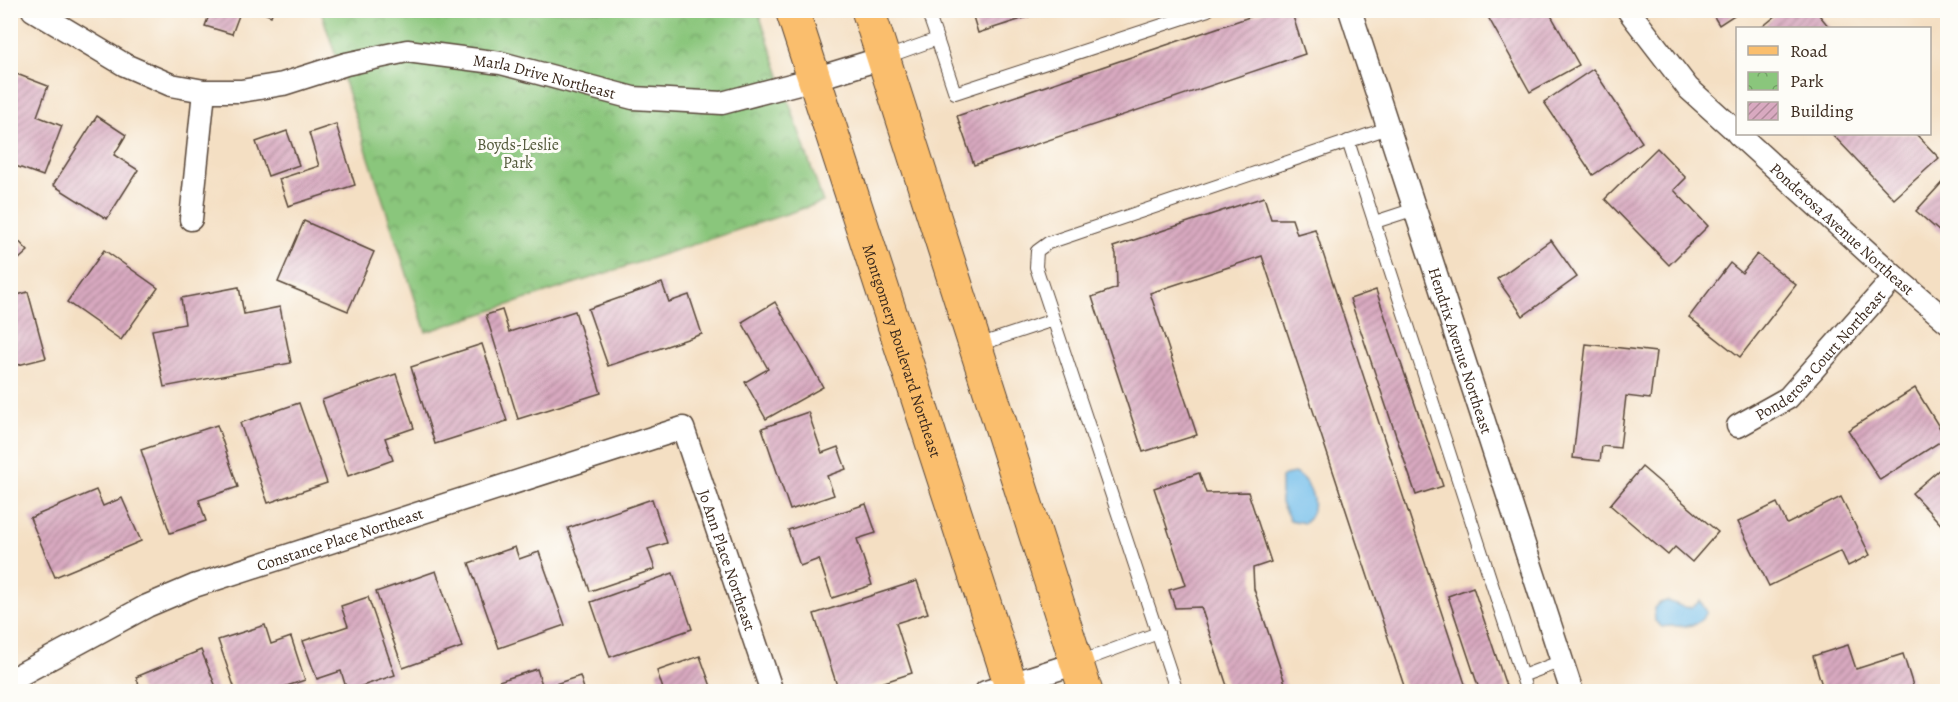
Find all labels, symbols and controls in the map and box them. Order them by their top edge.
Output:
legend [1736,27,1931,135]
text: Road [1790,39,1828,63]
street label: Marla Drive Northeast [472,50,618,105]
text: Park [1790,69,1824,93]
text: Building [1790,99,1854,123]
park label: Boyds-Leslie Park [477,134,559,174]
street label: Ponderosa Avenue Northeast [1765,158,1919,301]
street label: Montgomery Boulevard Northeast [857,241,946,460]
street label: Hendrix Avenue Northeast [1422,265,1497,437]
street label: Ponderosa Court Northeast [1751,285,1891,426]
street label: Jo Ann Place Northeast [692,487,761,634]
street label: Constance Place Northeast [254,503,426,577]

